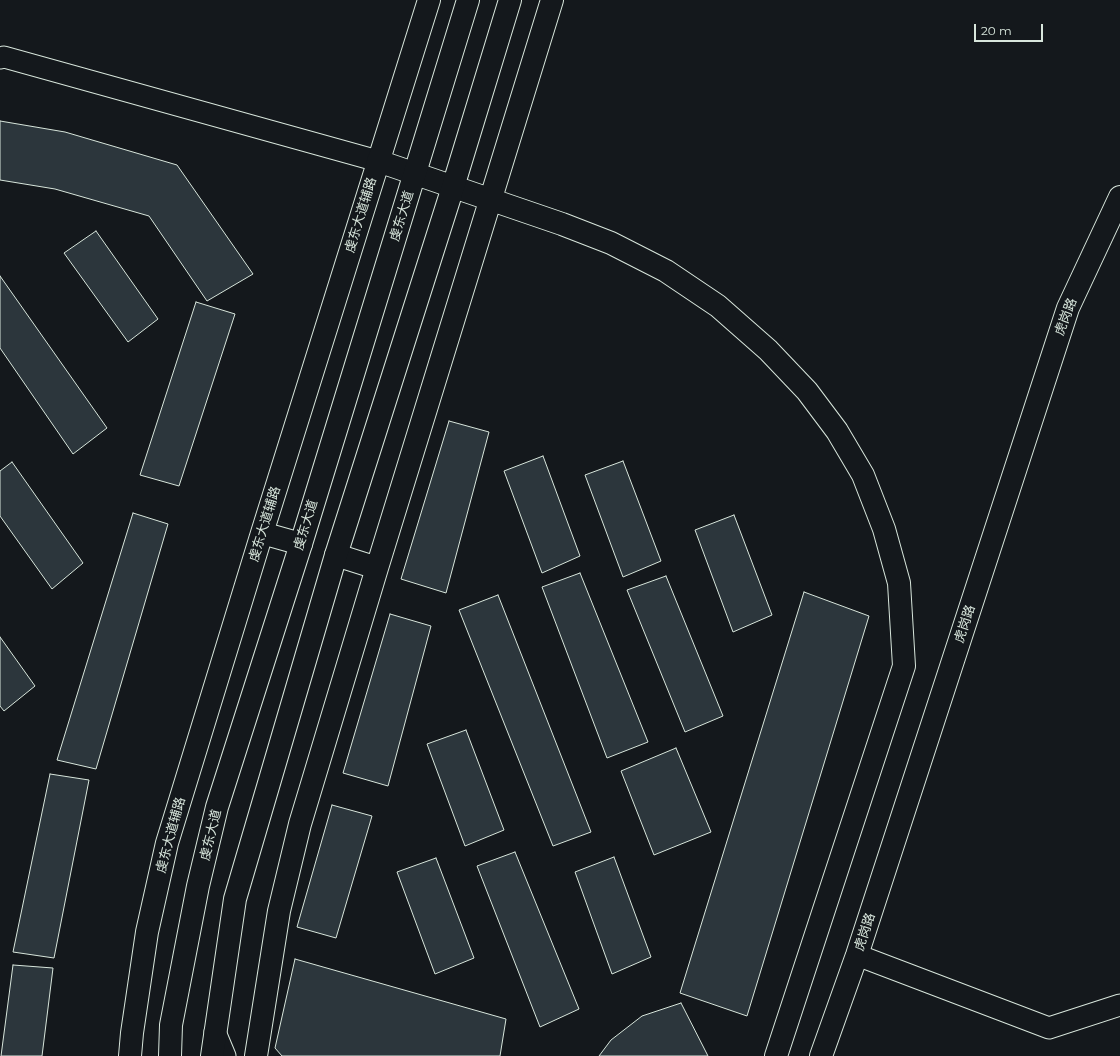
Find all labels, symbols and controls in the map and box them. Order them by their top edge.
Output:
scale bar [976,16,1045,42]
text: 20 m [981,23,1012,38]
street label: 虔东大道辅路 [342,175,380,255]
street label: 虔东大道 [387,189,417,243]
street label: 虎岗路 [1052,296,1080,338]
street label: 虔东大道辅路 [246,484,284,564]
street label: 虔东大道 [291,498,321,552]
street label: 虎岗路 [952,603,978,645]
street label: 虔东大道辅路 [153,795,189,875]
street label: 虔东大道 [197,808,225,862]
street label: 虎岗路 [852,911,878,953]

